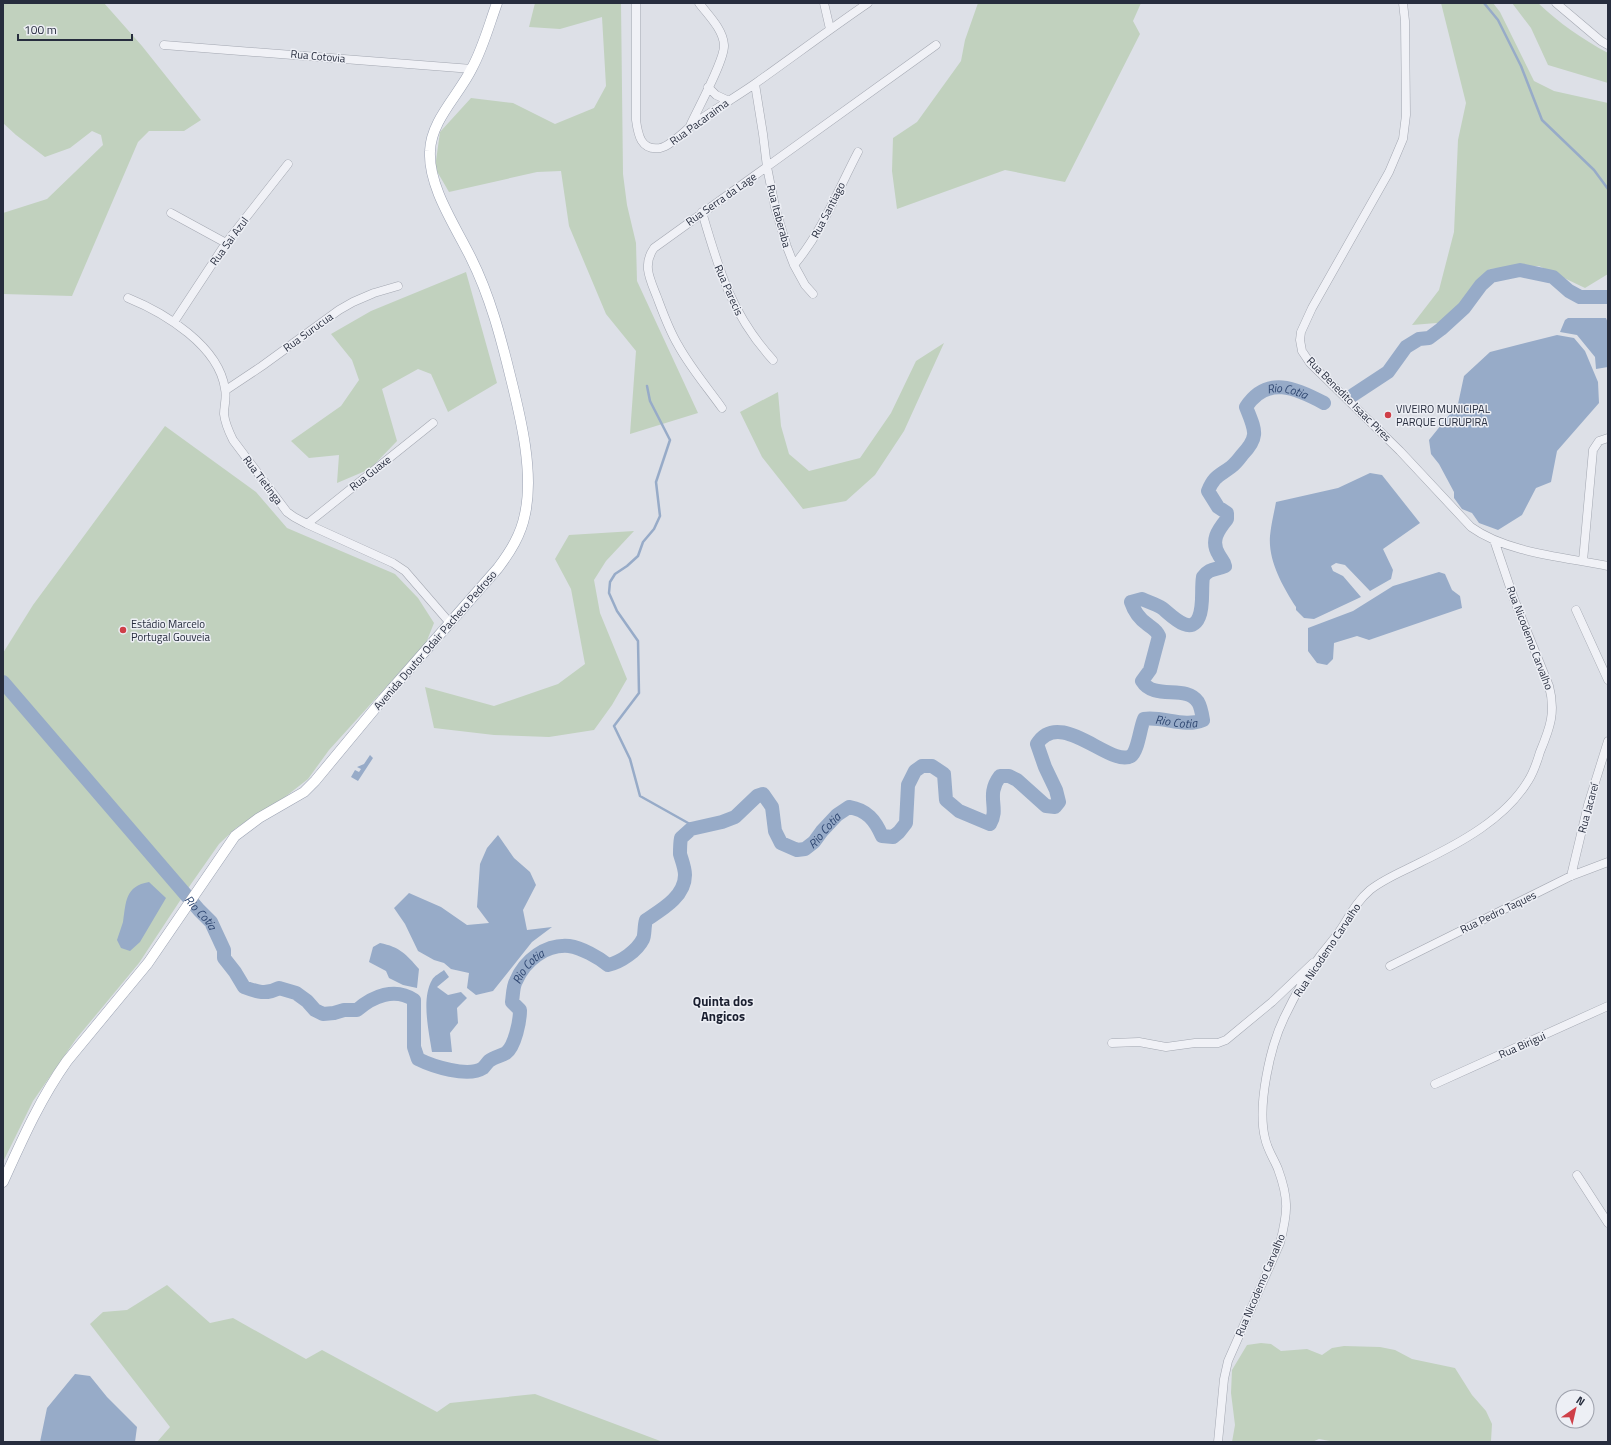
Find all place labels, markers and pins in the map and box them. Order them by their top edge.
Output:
place label: VIVEIRO MUNICIPAL PARQUE CURUPIRA [1396,401,1491,430]
marker: VIVEIRO MUNICIPAL PARQUE CURUPIRA [1383,410,1393,420]
place label: Estádio Marcelo Portugal Gouveia [131,616,211,645]
marker: Estádio Marcelo Portugal Gouveia [118,625,128,635]

